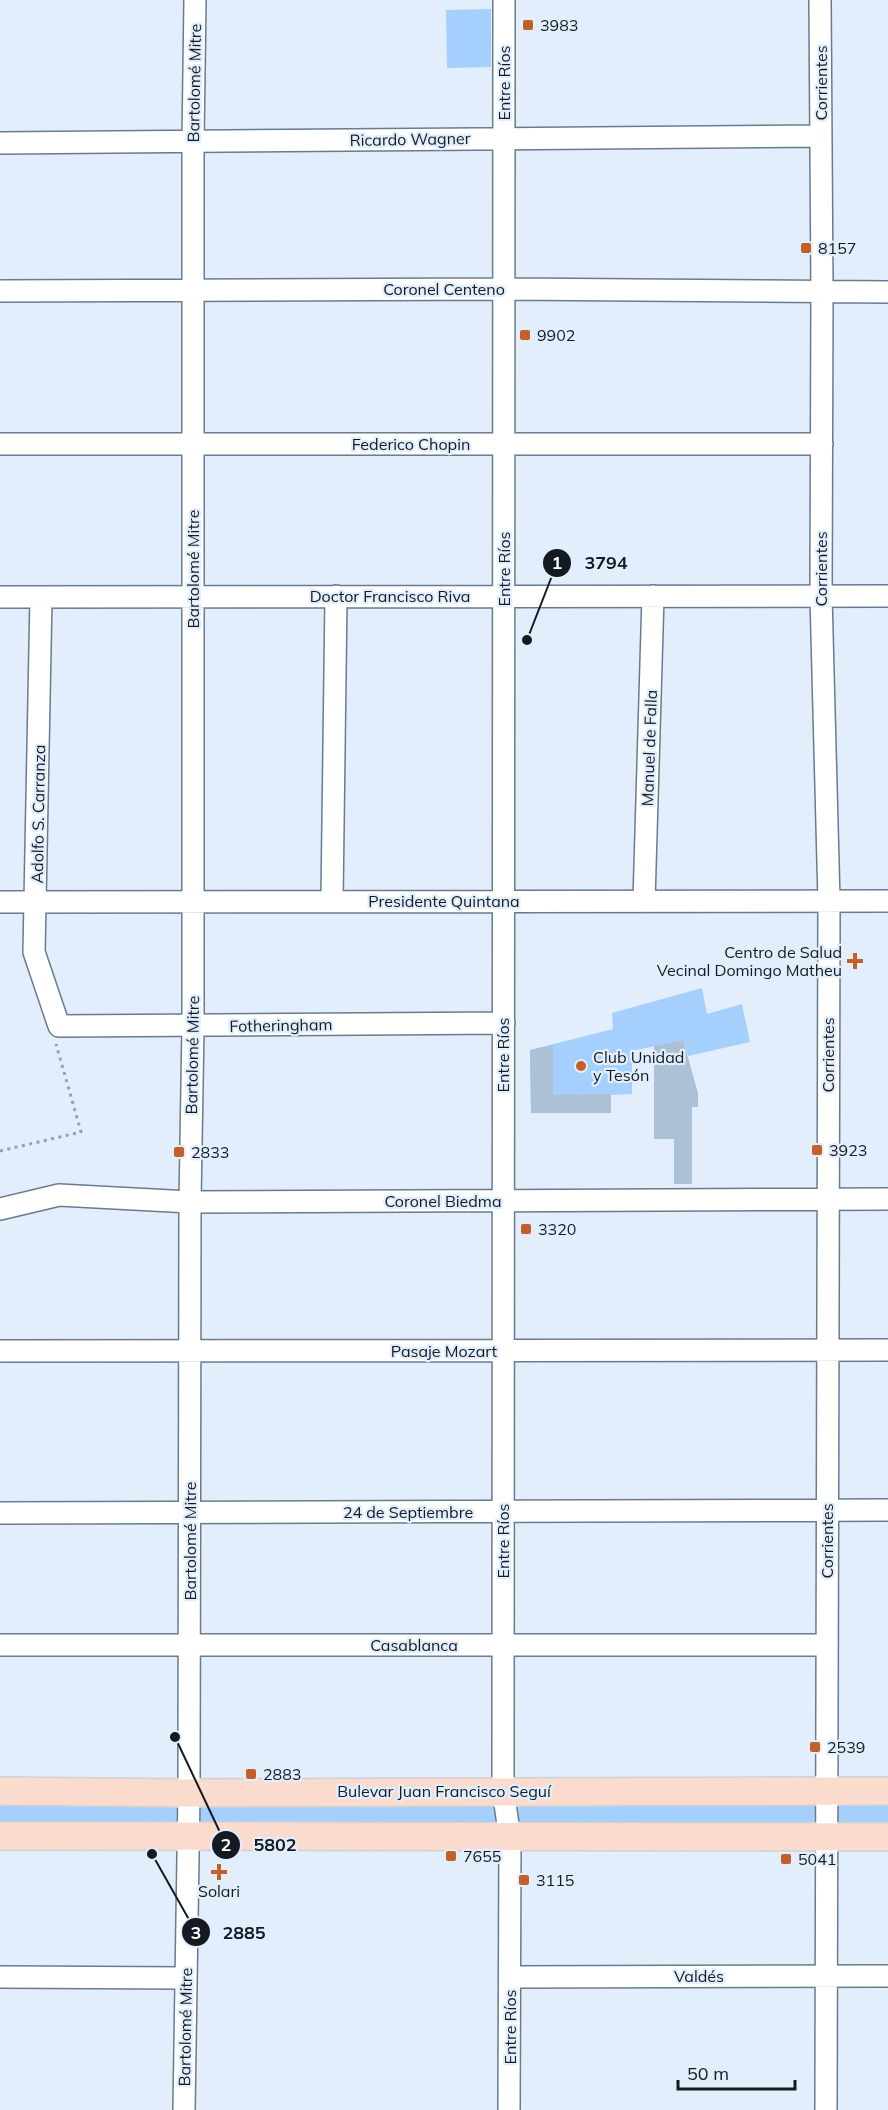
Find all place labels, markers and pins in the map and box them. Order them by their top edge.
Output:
place label: 3983 [540,15,578,35]
marker: 3983 [521,18,535,32]
place label: 8157 [818,238,856,258]
marker: 8157 [799,241,813,255]
place label: 9902 [537,325,575,345]
marker: 9902 [518,328,532,342]
callout: 3794 [542,545,640,581]
place label: Centro de Salud Vecinal Domingo Matheu [657,942,842,980]
marker: Centro de Salud Vecinal Domingo Matheu [846,952,864,970]
place label: Club Unidad y Tesón [593,1047,684,1085]
marker: Club Unidad y Tesón [574,1059,588,1073]
place label: 3923 [829,1140,867,1160]
place label: 2833 [191,1142,229,1162]
marker: 3923 [810,1143,824,1157]
marker: 2833 [172,1145,186,1159]
place label: 3320 [538,1219,576,1239]
marker: 3320 [519,1222,533,1236]
place label: 2539 [827,1737,865,1757]
marker: 2539 [808,1740,822,1754]
place label: 2883 [263,1764,301,1784]
marker: 2883 [244,1767,258,1781]
callout: 5802 [211,1827,308,1863]
place label: 7655 [463,1846,501,1866]
marker: 7655 [444,1849,458,1863]
place label: 5041 [798,1849,836,1869]
marker: 5041 [779,1852,793,1866]
marker: Solari [212,1865,226,1879]
place label: 3115 [536,1870,574,1890]
marker: 3115 [517,1873,531,1887]
place label: Solari [198,1881,240,1901]
callout: 2885 [181,1914,278,1950]

